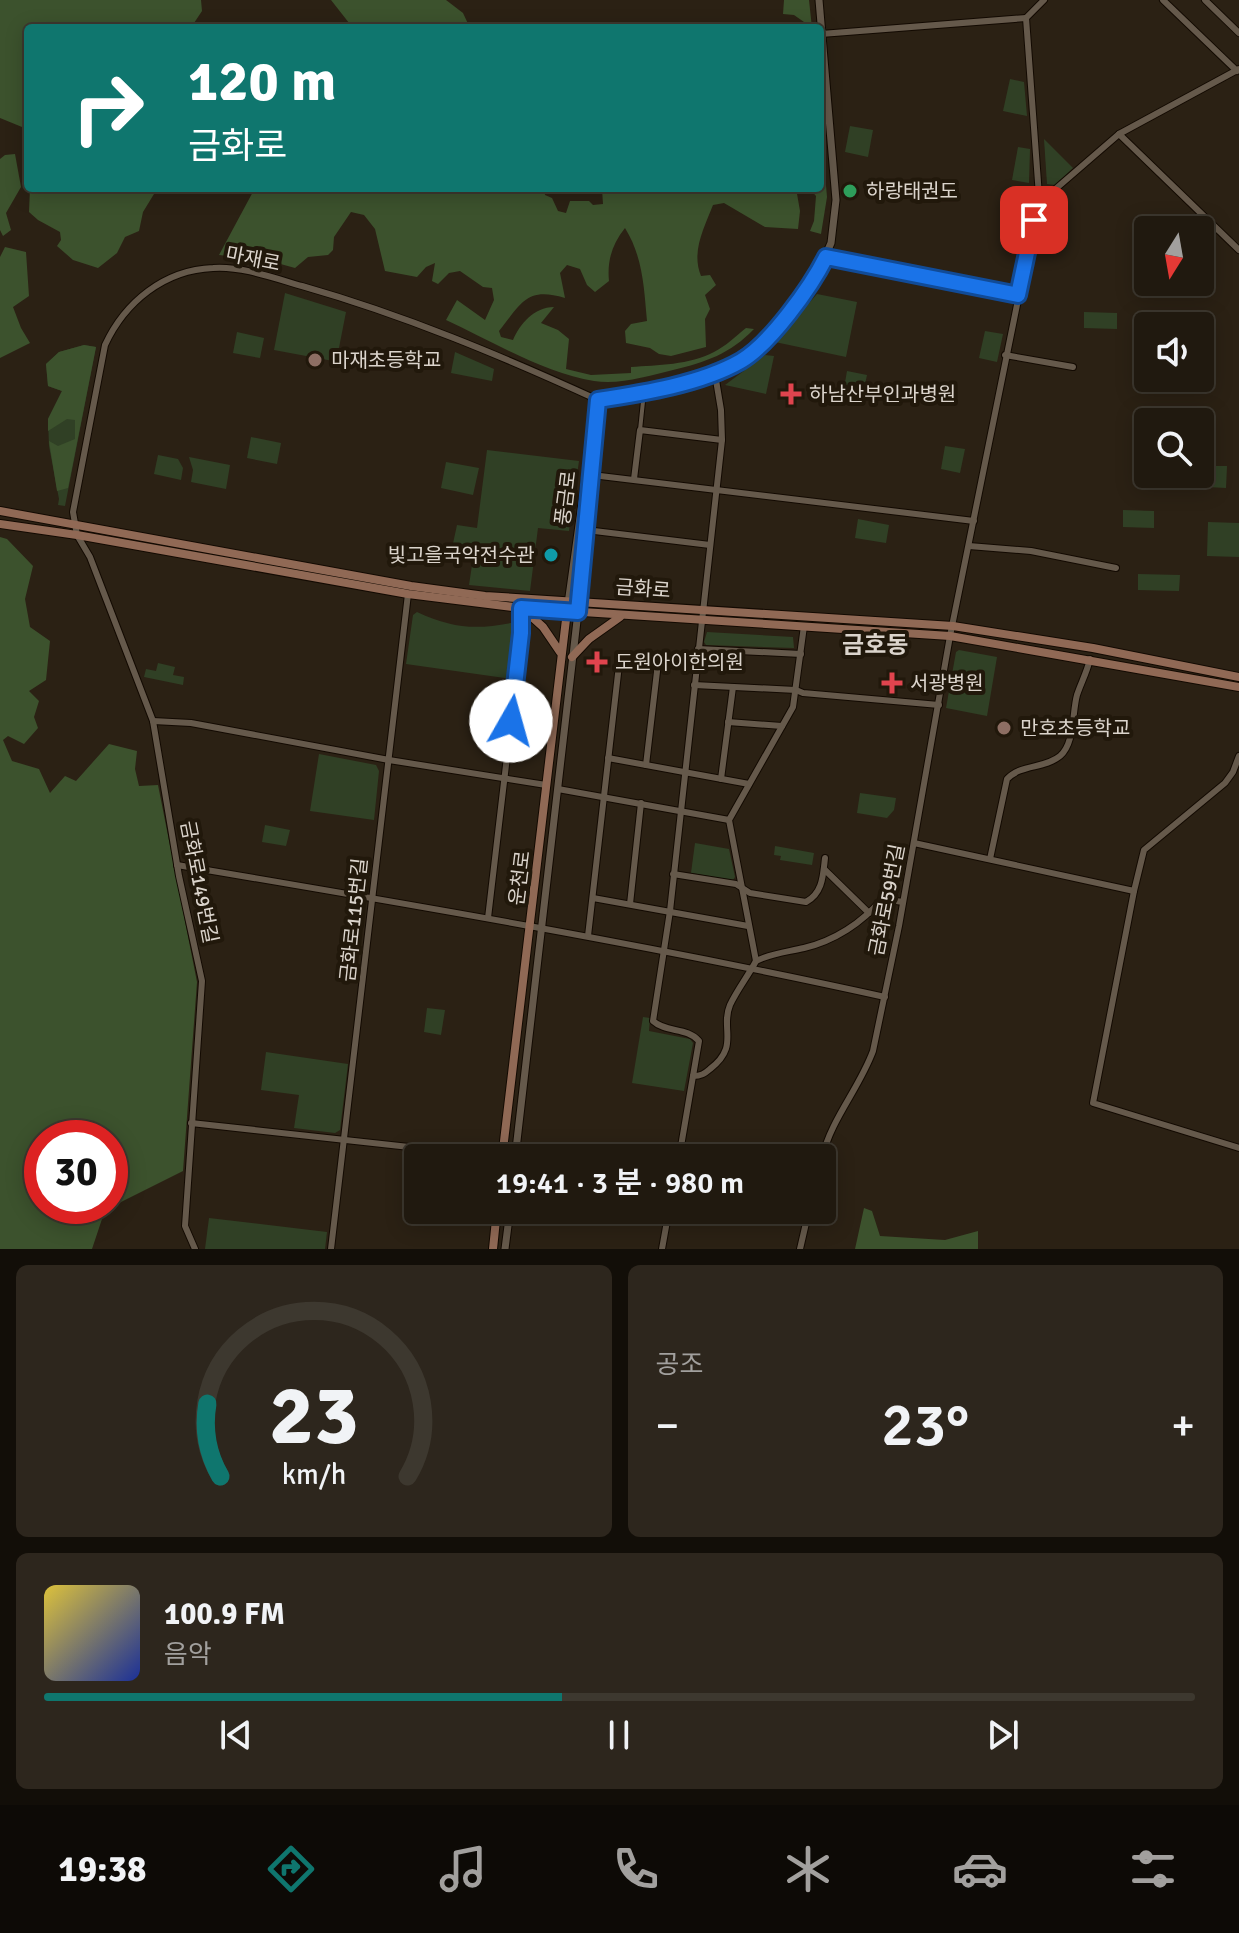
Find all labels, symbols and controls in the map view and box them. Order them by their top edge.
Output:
text: 120 m [188,47,336,116]
icon: right [56,56,160,160]
text: 금화로 [188,124,287,169]
place label: 하랑태권도 [866,179,958,204]
marker: 하랑태권도 [841,182,859,200]
pin [1000,186,1068,254]
icon: arrive [1012,198,1056,242]
north arrow [1134,216,1214,296]
map controls [1134,216,1214,488]
street label: 마재로 [224,241,282,277]
button: sound [1134,312,1214,392]
place label: 마재초등학교 [331,348,441,373]
marker: 마재초등학교 [306,351,324,369]
place label: 하남산부인과병원 [809,382,956,407]
marker: 하남산부인과병원 [780,383,802,405]
button: search [1134,408,1214,488]
street label: 풍금로 [550,469,582,527]
place label: 빛고을국악전수관 [388,543,535,568]
marker: 빛고을국악전수관 [542,546,560,564]
street label: 금화로 [615,575,671,603]
district label: 금호동 [842,630,908,660]
place label: 도원아이한의원 [615,650,744,675]
marker: 도원아이한의원 [586,651,608,673]
place label: 서광병원 [910,671,984,696]
marker: 서광병원 [881,672,903,694]
position arrow [469,679,553,763]
place label: 만호초등학교 [1020,716,1130,741]
marker: 만호초등학교 [995,719,1013,737]
street label: 금화로149번길 [175,819,223,945]
street label: 금화로59번길 [864,842,910,958]
street label: 운천로 [504,849,536,907]
street label: 금화로115번길 [335,857,373,983]
speed limit sign: 30 [24,1120,128,1224]
text: 19:41 · 3 분 · 980 m [496,1165,744,1202]
text: 공조 [656,1349,703,1381]
text: 23 [269,1365,359,1467]
text: 23° [881,1389,969,1463]
text: − [656,1399,679,1453]
text: + [1171,1399,1195,1453]
text: km/h [281,1457,346,1492]
text: 100.9 FM [164,1596,285,1633]
text: 음악 [164,1639,212,1671]
icon: previous [214,1713,258,1757]
icon: pause [597,1713,641,1757]
icon: next [981,1713,1025,1757]
icon: directions [263,1841,319,1897]
icon: music [435,1841,491,1897]
icon: phone [608,1841,664,1897]
icon: climate [780,1841,836,1897]
icon: car [952,1841,1008,1897]
icon: filters [1125,1841,1181,1897]
text: 19:38 [58,1847,147,1892]

